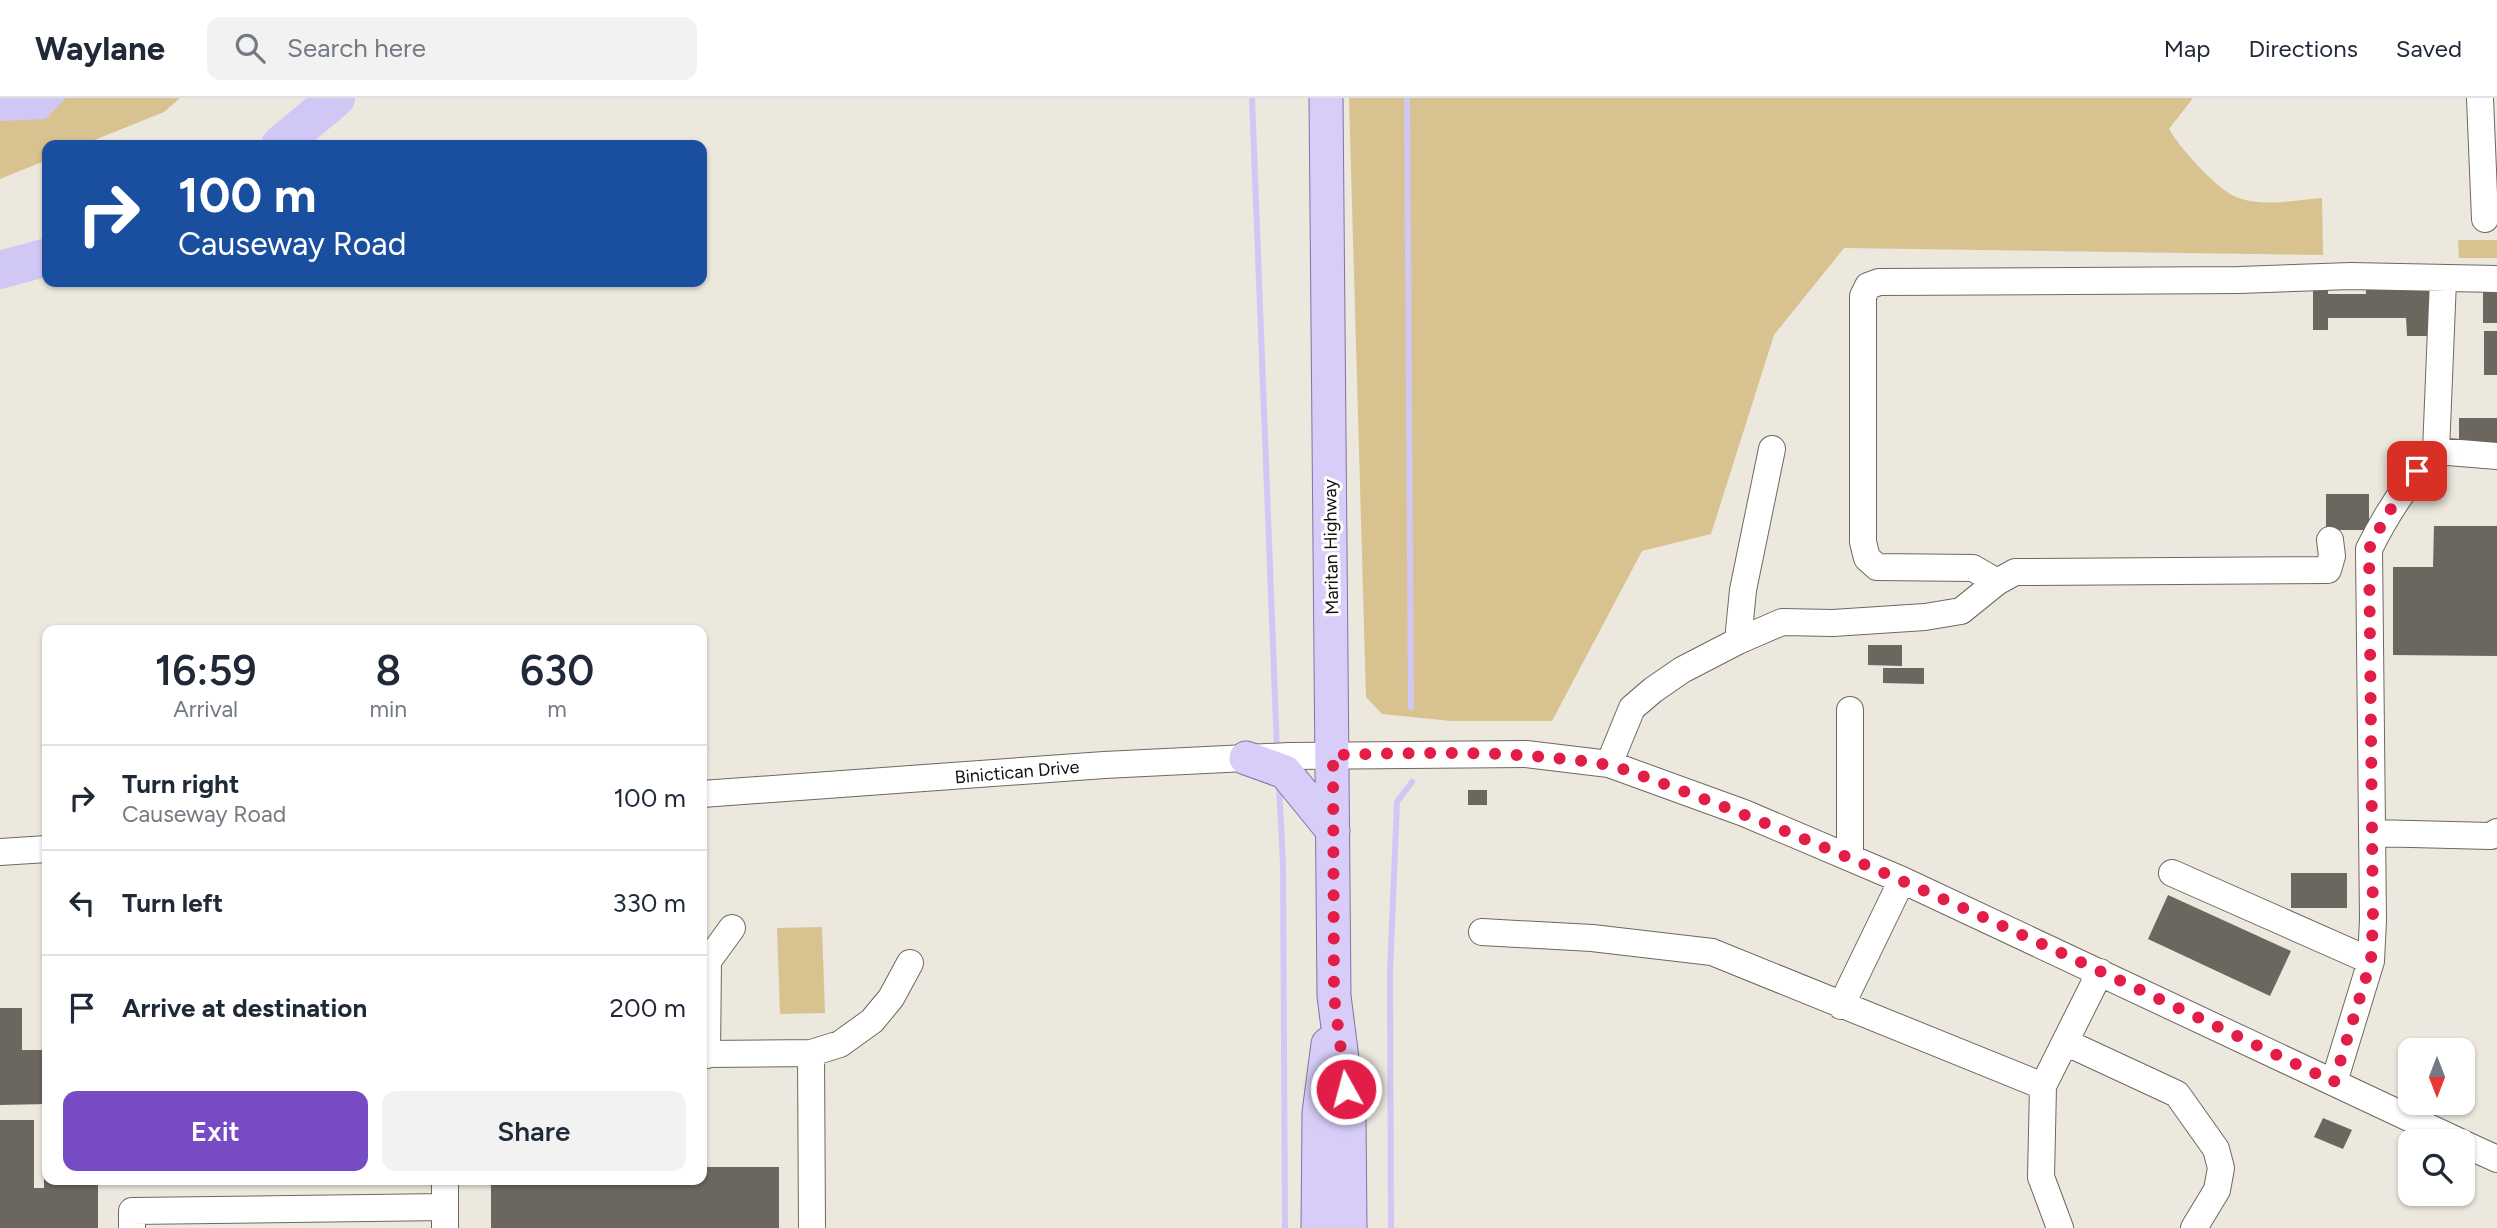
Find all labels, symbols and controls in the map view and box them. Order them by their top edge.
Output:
search box [207,17,697,80]
text: Waylane [35,29,165,68]
icon: search [231,29,269,67]
text: Search here [287,32,426,64]
text: Map [2164,34,2210,63]
text: Directions [2248,34,2358,63]
text: Saved [2396,34,2462,63]
text: 100 m [178,165,317,224]
icon: right [63,168,154,259]
text: Causeway Road [178,225,406,263]
pin [2387,441,2447,501]
icon: arrive [2398,452,2436,490]
street label: Maritan Highway [1319,478,1343,615]
text: 16:59 [155,645,257,696]
text: 8 [375,645,401,696]
text: 630 [520,645,594,696]
text: Arrival [173,695,238,723]
text: min [369,695,407,723]
text: m [547,695,567,723]
street label: Binictican Drive [954,756,1080,788]
text: Turn right [122,768,239,800]
icon: right [63,779,101,817]
text: 100 m [613,782,686,814]
text: Causeway Road [122,800,286,828]
icon: left [63,884,101,922]
text: Turn left [122,887,223,919]
text: 330 m [612,887,686,919]
icon: arrive [63,989,101,1027]
text: Arrive at destination [122,992,367,1024]
text: 200 m [610,992,686,1024]
north arrow [2398,1038,2474,1115]
map controls [2398,1038,2475,1206]
position arrow [1309,1052,1383,1126]
button: Exit [63,1091,368,1171]
button: Share [382,1091,686,1171]
button: search [2398,1129,2475,1206]

